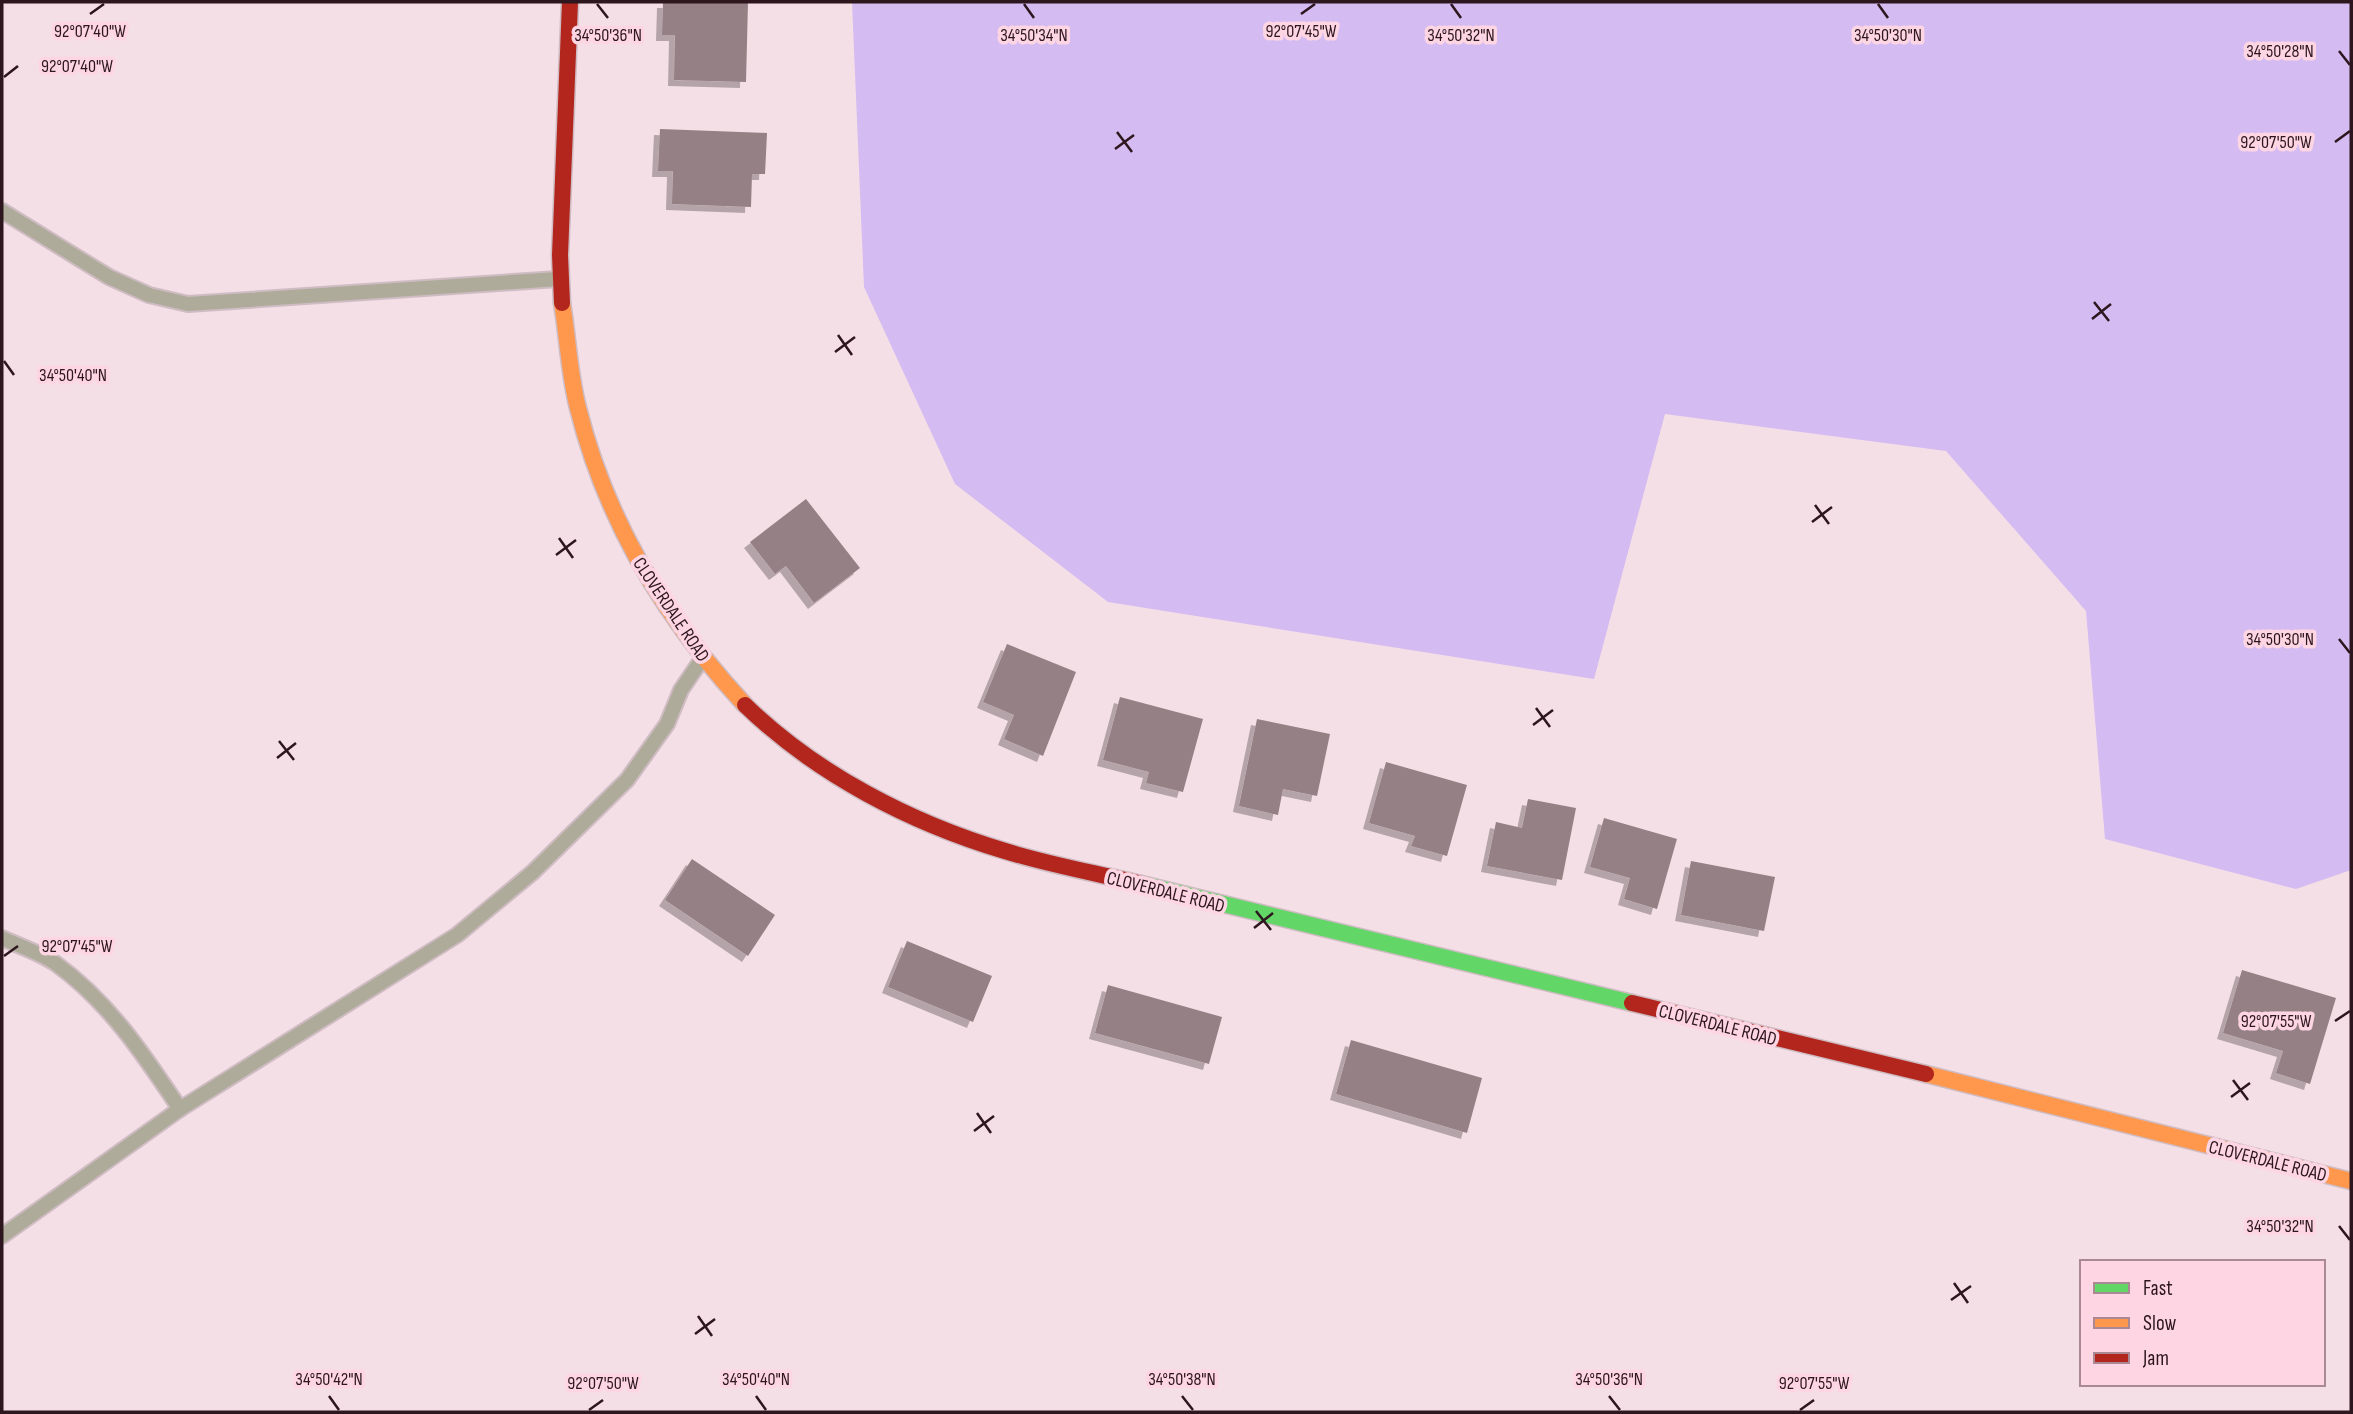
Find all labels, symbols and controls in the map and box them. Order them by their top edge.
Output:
text: 92°07'40"W [54,21,126,42]
text: 92°07'45"W [1265,21,1337,42]
text: 34°50'36"N [574,25,642,46]
text: 34°50'34"N [1000,25,1068,46]
text: 34°50'32"N [1427,25,1495,46]
text: 34°50'30"N [1854,25,1922,46]
text: 34°50'28"N [2246,41,2314,62]
text: 92°07'40"W [41,56,113,77]
text: 92°07'50"W [2240,132,2312,153]
text: 34°50'40"N [39,365,107,386]
street label: CLOVERDALE ROAD [627,553,714,666]
text: 34°50'30"N [2246,629,2314,650]
street label: CLOVERDALE ROAD [1104,867,1227,918]
text: 92°07'45"W [41,936,113,957]
street label: CLOVERDALE ROAD [1656,1000,1779,1051]
text: 92°07'55"W [2241,1011,2312,1032]
street label: CLOVERDALE ROAD [2206,1136,2329,1187]
text: 34°50'32"N [2246,1216,2314,1237]
legend [2080,1260,2325,1386]
text: Fast [2143,1276,2173,1301]
text: Slow [2143,1311,2177,1336]
text: Jam [2142,1346,2169,1371]
text: 34°50'42"N [295,1369,363,1390]
text: 34°50'40"N [722,1369,790,1390]
text: 34°50'38"N [1148,1369,1216,1390]
text: 34°50'36"N [1575,1369,1643,1390]
text: 92°07'50"W [567,1373,639,1394]
text: 92°07'55"W [1779,1373,1850,1394]

